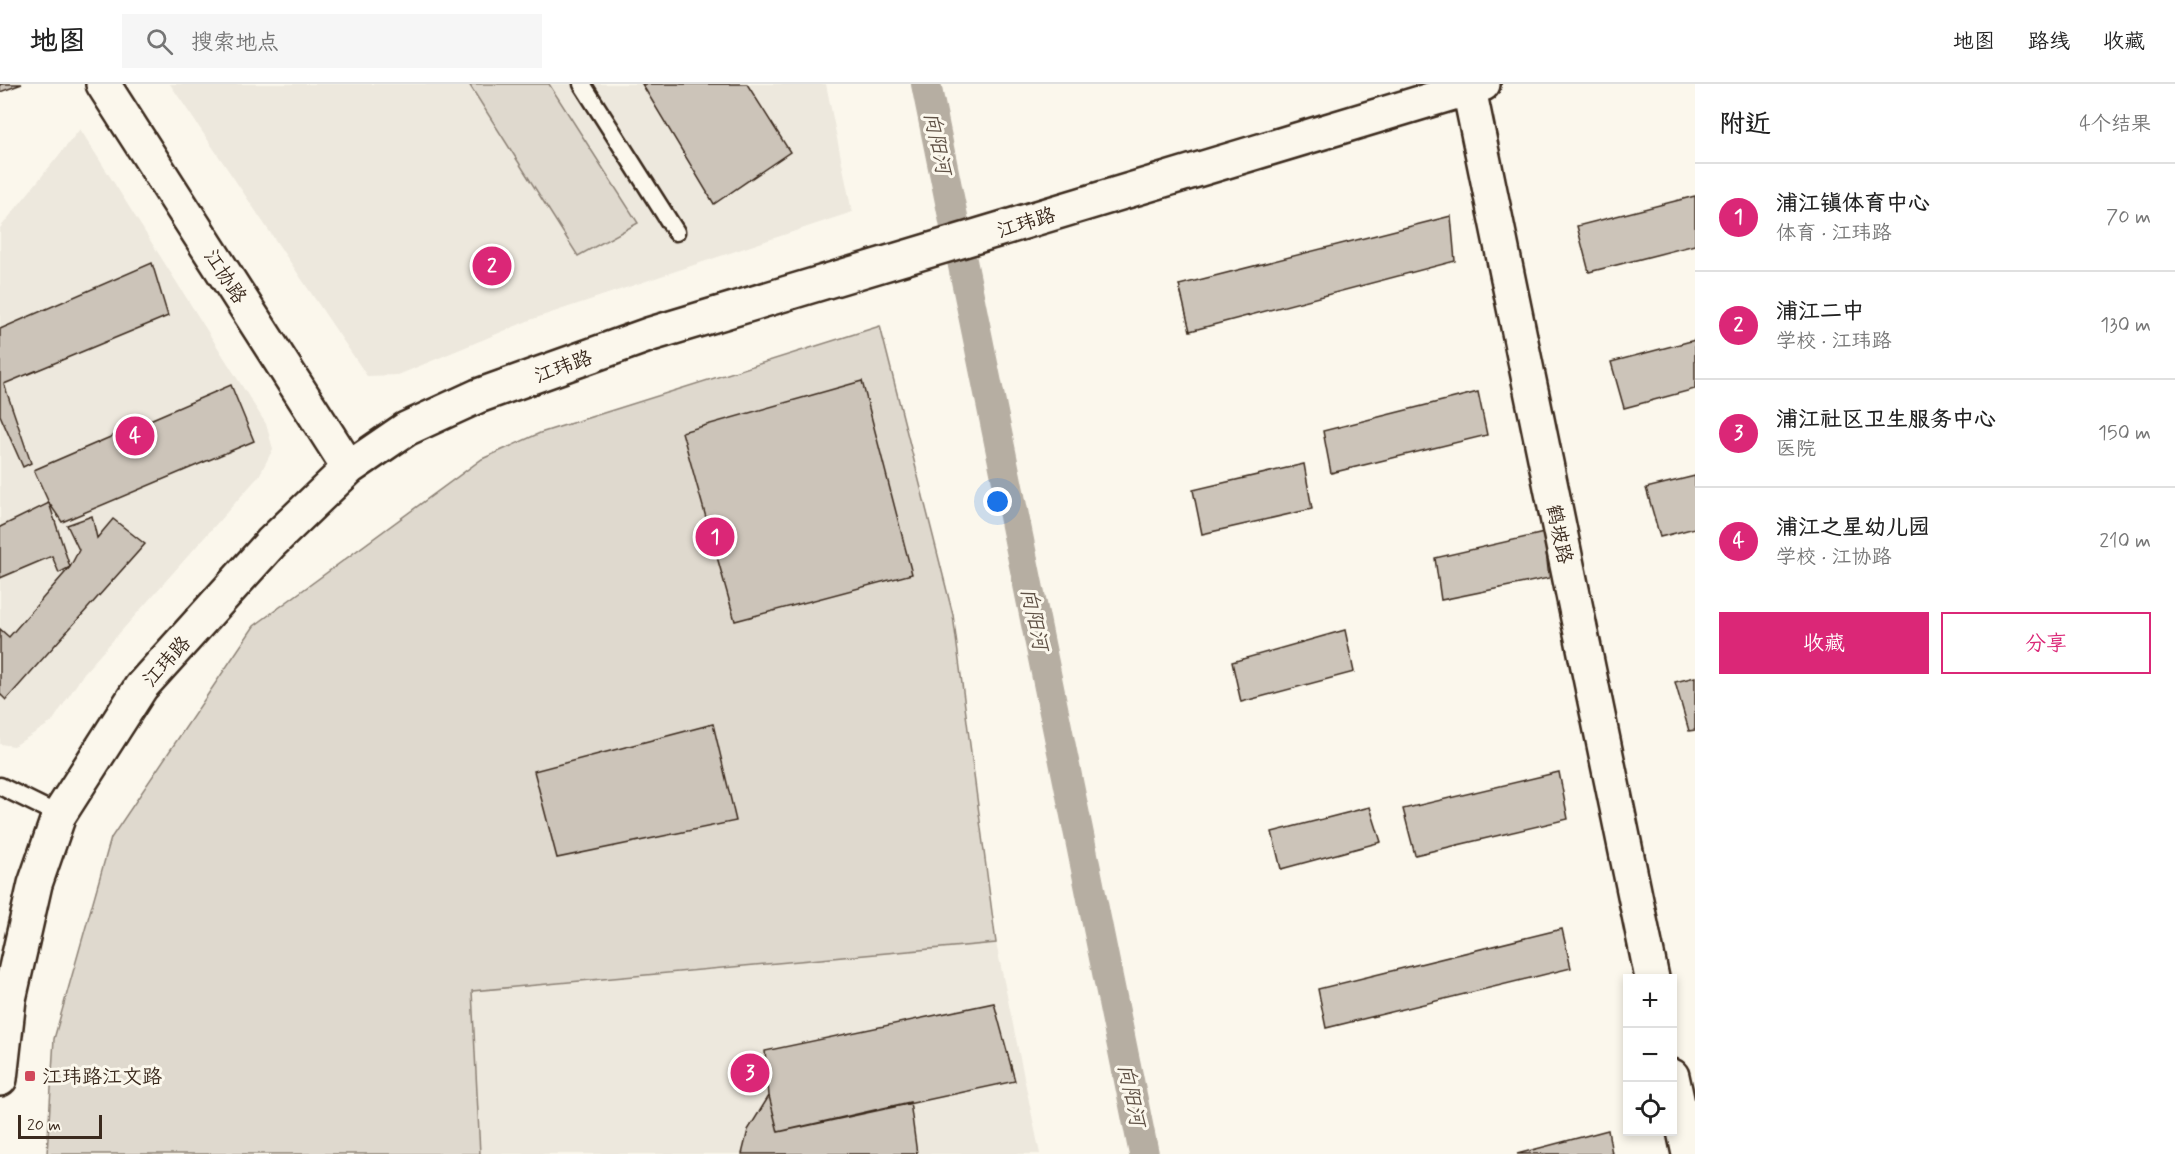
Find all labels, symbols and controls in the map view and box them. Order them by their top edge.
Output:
search box [122,14,542,68]
text: 地图 [30,24,86,61]
icon: search [143,25,176,58]
text: 地图 [1953,28,1995,56]
text: 路线 [2028,28,2070,56]
text: 收藏 [2103,28,2145,56]
text: 搜索地点 [191,29,279,57]
text: 附近 [1719,108,1771,142]
water label: 向阳河 [917,109,958,180]
text: 4个结果 [2079,111,2151,138]
text: 浦江镇体育中心 [1776,190,1930,218]
street label: 江玮路 [994,201,1060,245]
text: 1 [1734,204,1743,231]
text: 70 m [2106,204,2151,231]
text: 体育 · 江玮路 [1776,220,1891,247]
street label: 江协路 [197,244,253,310]
pin: 2 [472,244,512,288]
text: 浦江二中 [1776,298,1864,326]
text: 2 [1734,312,1743,339]
text: 130 m [2100,312,2151,339]
text: 学校 · 江玮路 [1776,328,1891,355]
street label: 江玮路 [531,344,597,390]
text: 浦江社区卫生服务中心 [1776,406,1996,434]
pin: 4 [116,414,154,458]
text: 3 [1734,420,1743,447]
text: 150 m [2098,420,2151,447]
text: 医院 [1776,436,1816,463]
your location [983,487,1012,516]
street label: 鹤坡路 [1539,502,1578,567]
pin: 1 [696,514,734,560]
text: 浦江之星幼儿园 [1776,514,1930,542]
text: 4 [1733,528,1744,555]
text: 210 m [2099,528,2151,555]
text: 学校 · 江协路 [1776,544,1891,571]
water label: 向阳河 [1014,585,1055,656]
button: 收藏 [1719,612,1929,674]
button: 分享 [1941,612,2151,674]
street label: 江玮路 [137,630,198,693]
map controls [1623,974,1677,1136]
button: + [1623,974,1677,1028]
button: − [1623,1028,1677,1082]
pin: 3 [730,1050,770,1096]
water label: 向阳河 [1111,1061,1152,1132]
place label: 江玮路江文路 [42,1064,163,1091]
marker: 江玮路江文路 [23,1069,37,1083]
button: locate [1623,1082,1677,1136]
scale bar [18,1112,102,1140]
text: 20 m [27,1115,61,1136]

